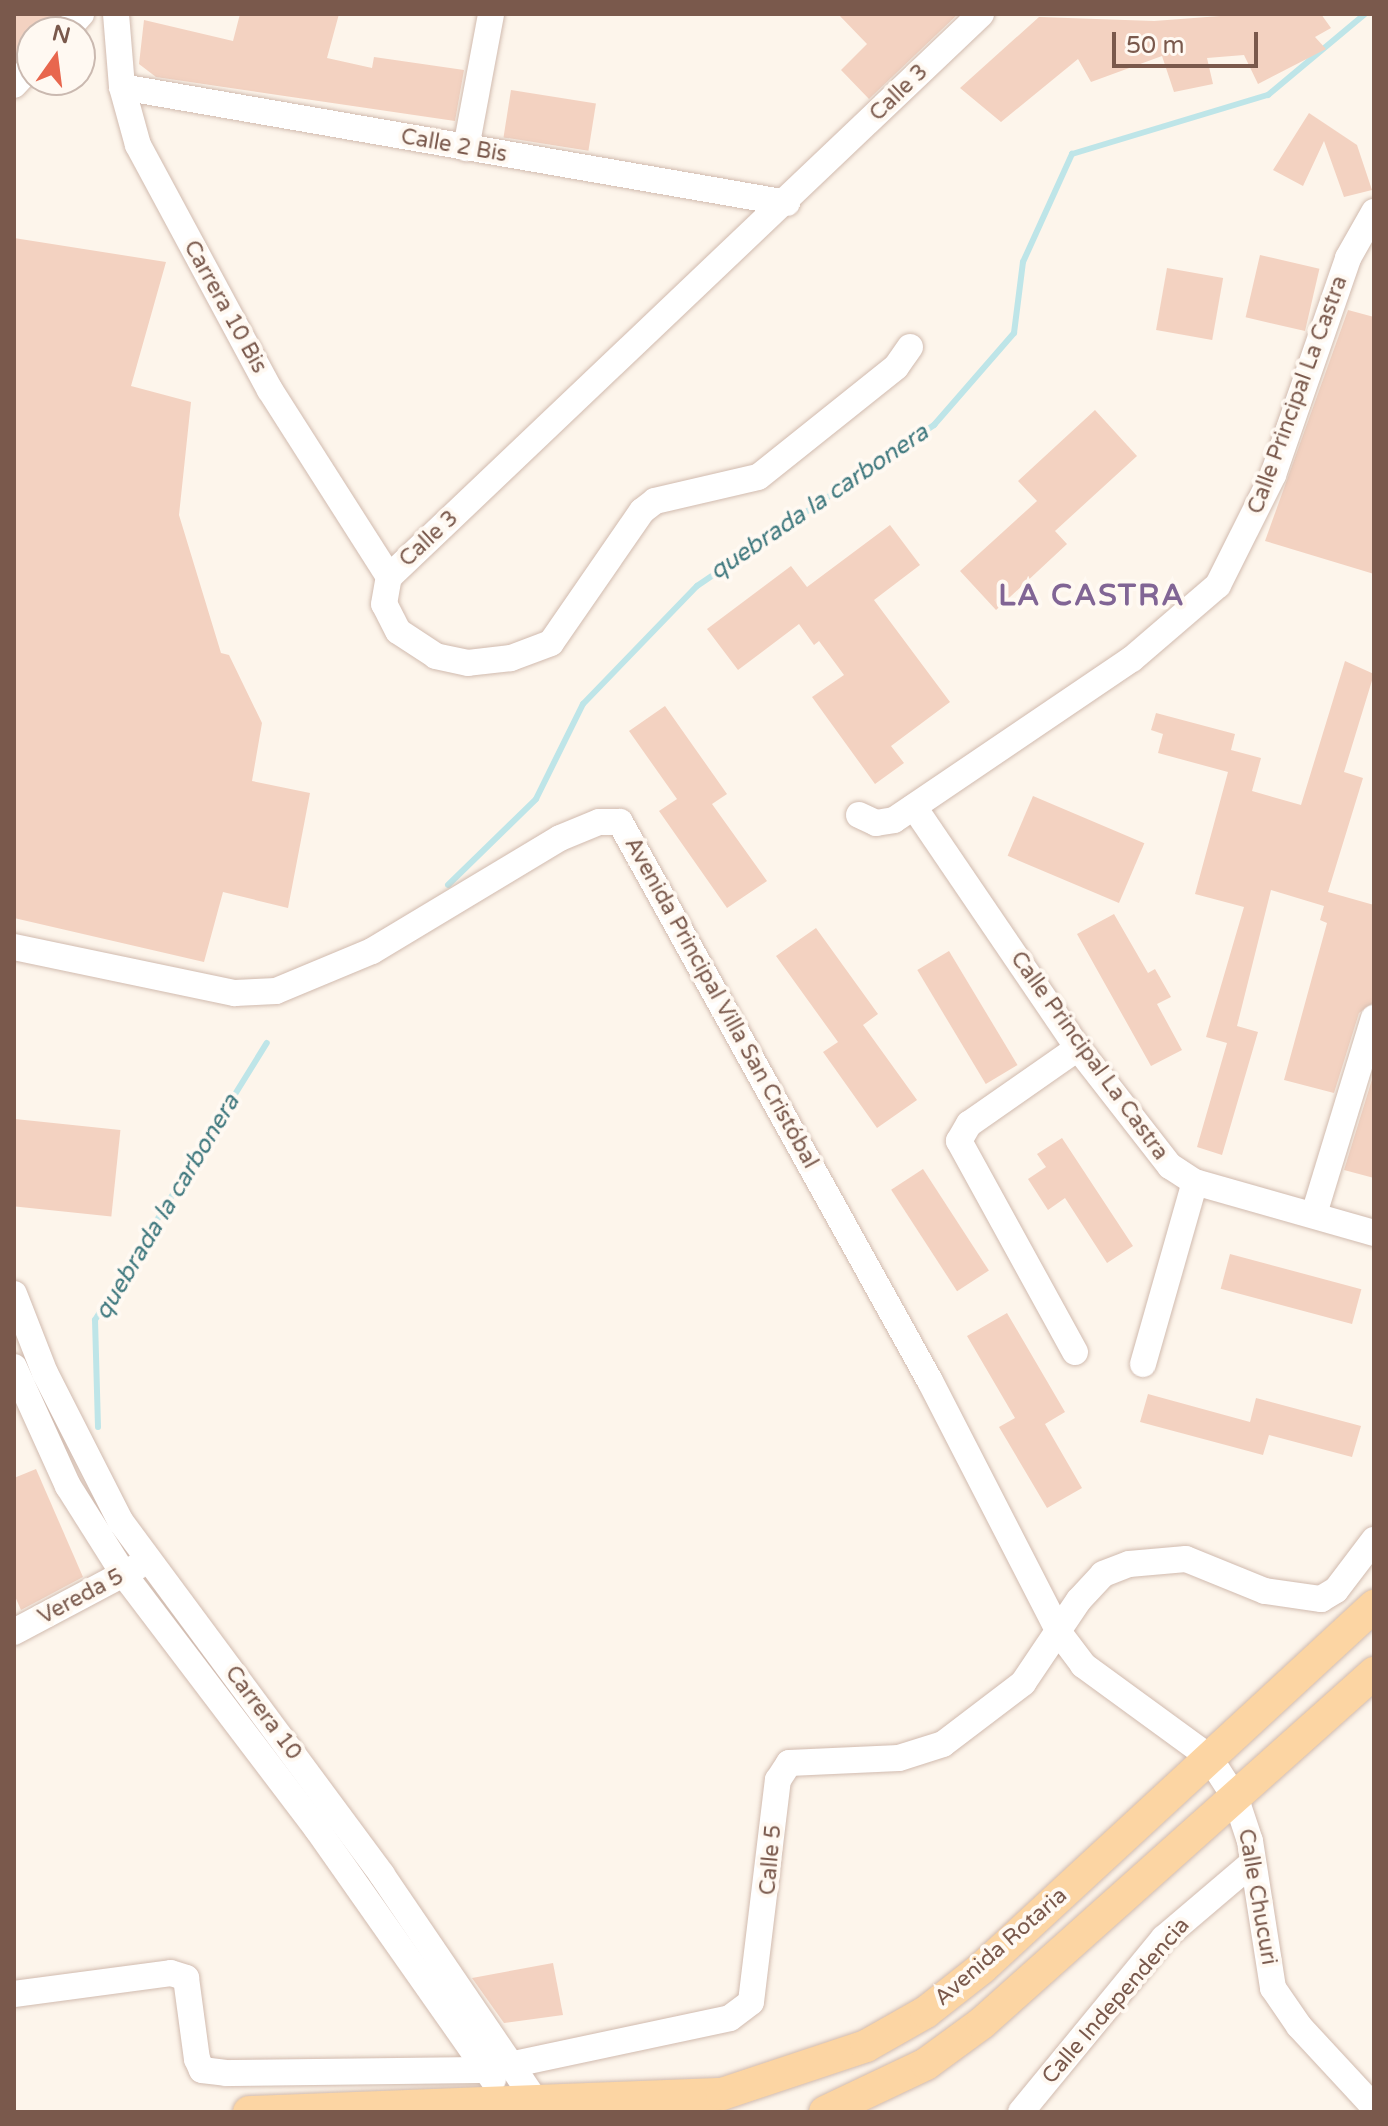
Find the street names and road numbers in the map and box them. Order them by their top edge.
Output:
street label: Calle 3 [864,59,934,127]
street label: Calle 2 Bis [399,124,509,168]
street label: Carrera 10 Bis [178,236,272,378]
street label: Calle Principal La Castra [1243,272,1353,518]
street label: Calle 3 [394,505,464,573]
street label: Avenida Principal Villa San Cristóbal [619,833,823,1173]
street label: Calle Principal La Castra [1004,947,1174,1165]
street label: Vereda 5 [34,1564,128,1630]
street label: Carrera 10 [219,1661,307,1765]
street label: Calle 5 [755,1824,787,1896]
street label: Calle Chucuri [1232,1827,1282,1967]
street label: Avenida Rotaria [930,1882,1072,2012]
street label: Calle Independencia [1037,1912,1195,2090]

